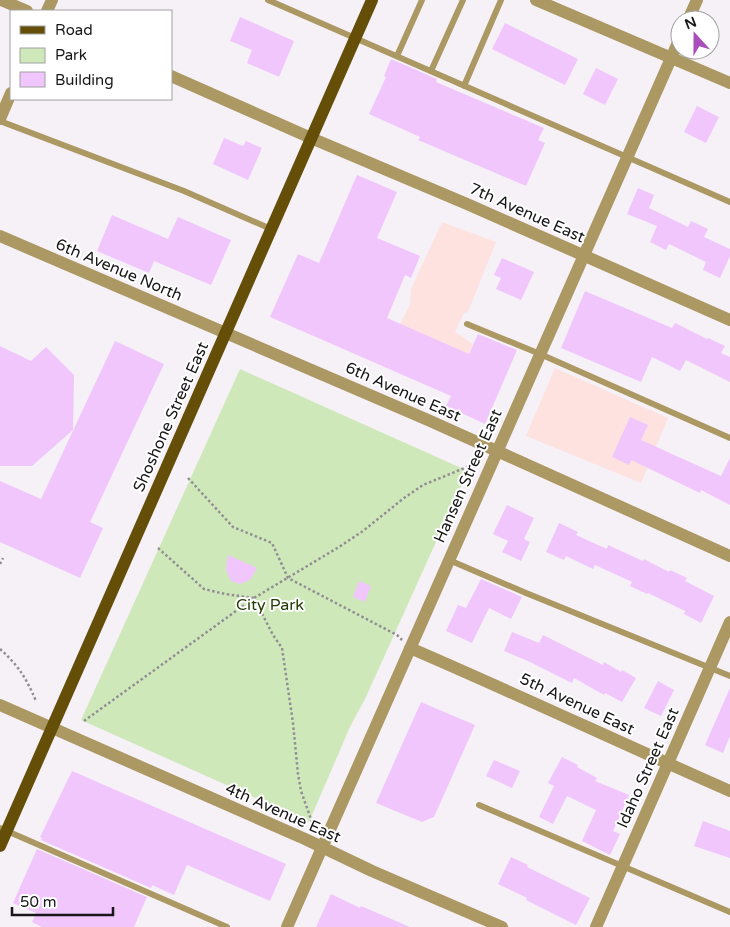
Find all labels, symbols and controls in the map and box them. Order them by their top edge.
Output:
legend [10,10,172,100]
north arrow [670,10,720,60]
text: N [682,13,699,33]
text: Road [55,21,93,39]
text: Park [55,46,87,64]
text: Building [55,71,114,89]
street label: 7th Avenue East [466,179,588,247]
street label: 6th Avenue North [53,234,185,306]
street label: Shoshone Street East [129,339,213,495]
street label: 6th Avenue East [342,358,464,426]
street label: Hansen Street East [430,406,506,546]
park label: City Park [236,595,304,615]
street label: 5th Avenue East [516,669,638,739]
street label: Idaho Street East [612,705,684,831]
street label: 4th Avenue East [222,779,344,847]
scale bar [12,884,114,916]
text: 50 m [20,893,57,911]

